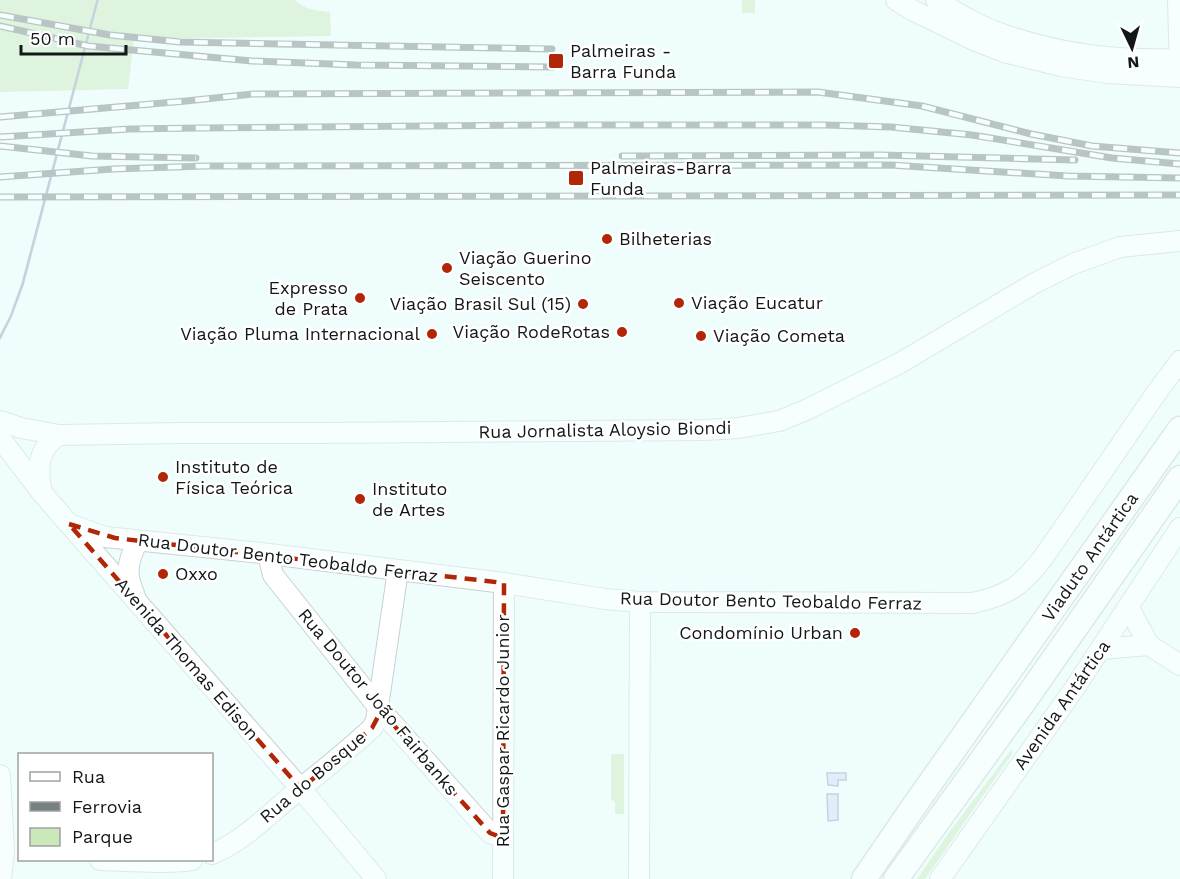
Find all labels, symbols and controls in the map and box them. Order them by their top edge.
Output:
scale bar [21,18,126,56]
north arrow [1102,18,1162,78]
text: 50 m [30,28,75,49]
place label: Palmeiras - Barra Funda [570,40,676,82]
marker: Palmeiras - Barra Funda [547,52,565,70]
text: N [1127,52,1140,72]
place label: Palmeiras-Barra Funda [590,157,732,199]
marker: Palmeiras-Barra Funda [567,169,585,187]
place label: Bilheterias [619,228,712,249]
marker: Bilheterias [600,232,614,246]
place label: Viação Guerino Seiscento [459,247,591,289]
marker: Viação Guerino Seiscento [440,261,454,275]
place label: Expresso de Prata [268,277,348,319]
marker: Expresso de Prata [353,291,367,305]
place label: Viação Eucatur [691,292,823,313]
place label: Viação Brasil Sul (15) [390,293,571,314]
marker: Viação Eucatur [672,296,686,310]
marker: Viação Brasil Sul (15) [576,297,590,311]
place label: Viação RodeRotas [453,321,610,342]
place label: Viação Pluma Internacional [180,323,420,344]
marker: Viação RodeRotas [615,325,629,339]
place label: Viação Cometa [713,325,845,346]
marker: Viação Pluma Internacional [425,327,439,341]
marker: Viação Cometa [694,329,708,343]
street label: Rua Jornalista Aloysio Biondi [478,417,732,442]
place label: Instituto de Física Teórica [175,456,293,498]
marker: Instituto de Física Teórica [156,470,170,484]
place label: Instituto de Artes [372,478,447,520]
street label: Viaduto Antártica [1037,488,1142,625]
marker: Instituto de Artes [353,492,367,506]
street label: Rua Doutor Bento Teobaldo Ferraz [137,529,439,586]
place label: Oxxo [175,563,218,584]
marker: Oxxo [156,567,170,581]
street label: Avenida Thomas Edison [111,573,263,744]
street label: Rua Doutor Bento Teobaldo Ferraz [620,587,922,614]
street label: Rua Doutor João Fairbanks [294,604,463,799]
street label: Rua Gaspar Ricardo Junior [492,614,513,848]
place label: Condomínio Urban [679,622,843,643]
marker: Condomínio Urban [848,626,862,640]
street label: Avenida Antártica [1009,636,1114,774]
street label: Rua do Bosque [255,726,370,827]
legend [18,753,213,861]
text: Rua [72,766,105,787]
text: Ferrovia [72,796,142,817]
text: Parque [72,826,133,847]

